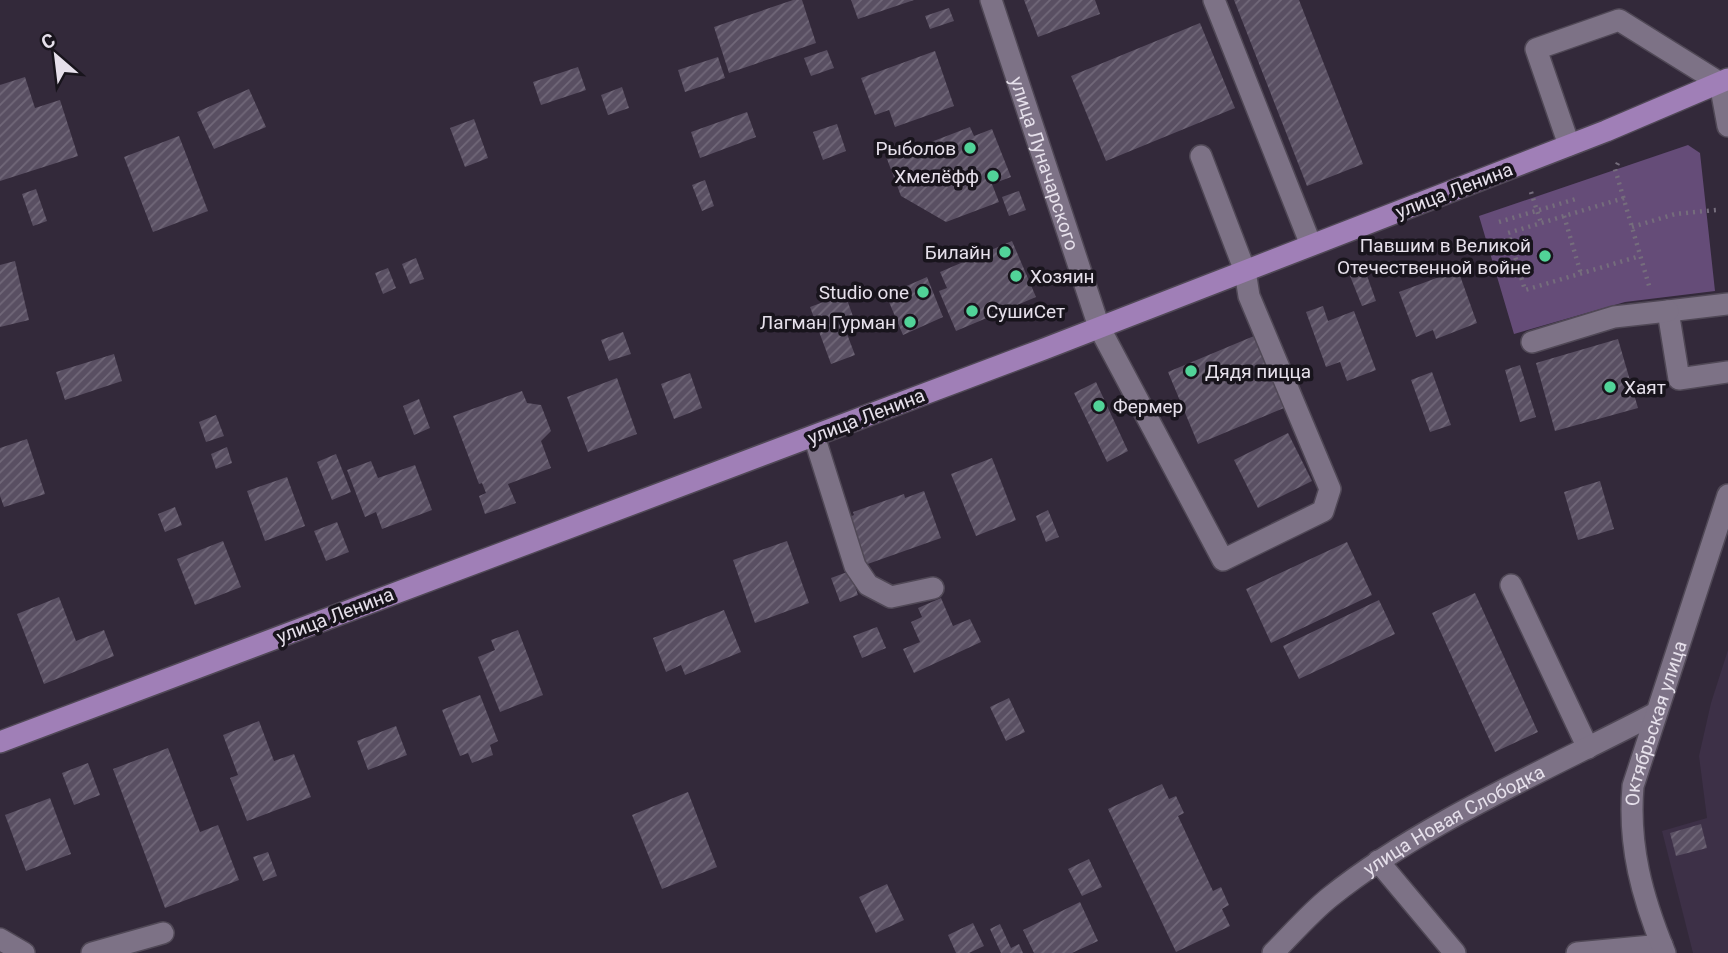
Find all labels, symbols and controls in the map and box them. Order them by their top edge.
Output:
north arrow [21,21,91,91]
text: С [37,28,59,55]
street label: улица Луначарского [1005,74,1084,253]
place label: Рыболов [875,137,956,160]
marker: Рыболов [962,140,978,156]
street label: улица Ленина [1392,158,1516,223]
place label: Хмелёфф [894,165,979,188]
marker: Хмелёфф [985,168,1001,184]
place label: Павшим в Великой Отечественной войне [1337,234,1531,279]
place label: Билайн [925,241,991,264]
marker: Билайн [997,244,1013,260]
marker: Павшим в Великой Отечественной войне [1537,248,1553,264]
place label: Хозяин [1030,265,1095,288]
marker: Хозяин [1008,268,1024,284]
place label: Studio one [819,281,909,304]
marker: Studio one [915,284,931,300]
place label: СушиСет [986,300,1065,323]
marker: СушиСет [964,303,980,319]
place label: Лагман Гурман [760,311,896,334]
marker: Лагман Гурман [902,314,918,330]
place label: Дядя пицца [1205,360,1311,383]
marker: Дядя пицца [1183,363,1199,379]
place label: Хаят [1624,376,1666,399]
marker: Хаят [1602,379,1618,395]
street label: улица Ленина [804,384,928,449]
place label: Фермер [1113,395,1183,418]
marker: Фермер [1091,398,1107,414]
street label: улица Ленина [273,583,397,648]
street label: Октябрьская улица [1621,638,1692,806]
street label: улица Новая Слободка [1359,760,1548,881]

